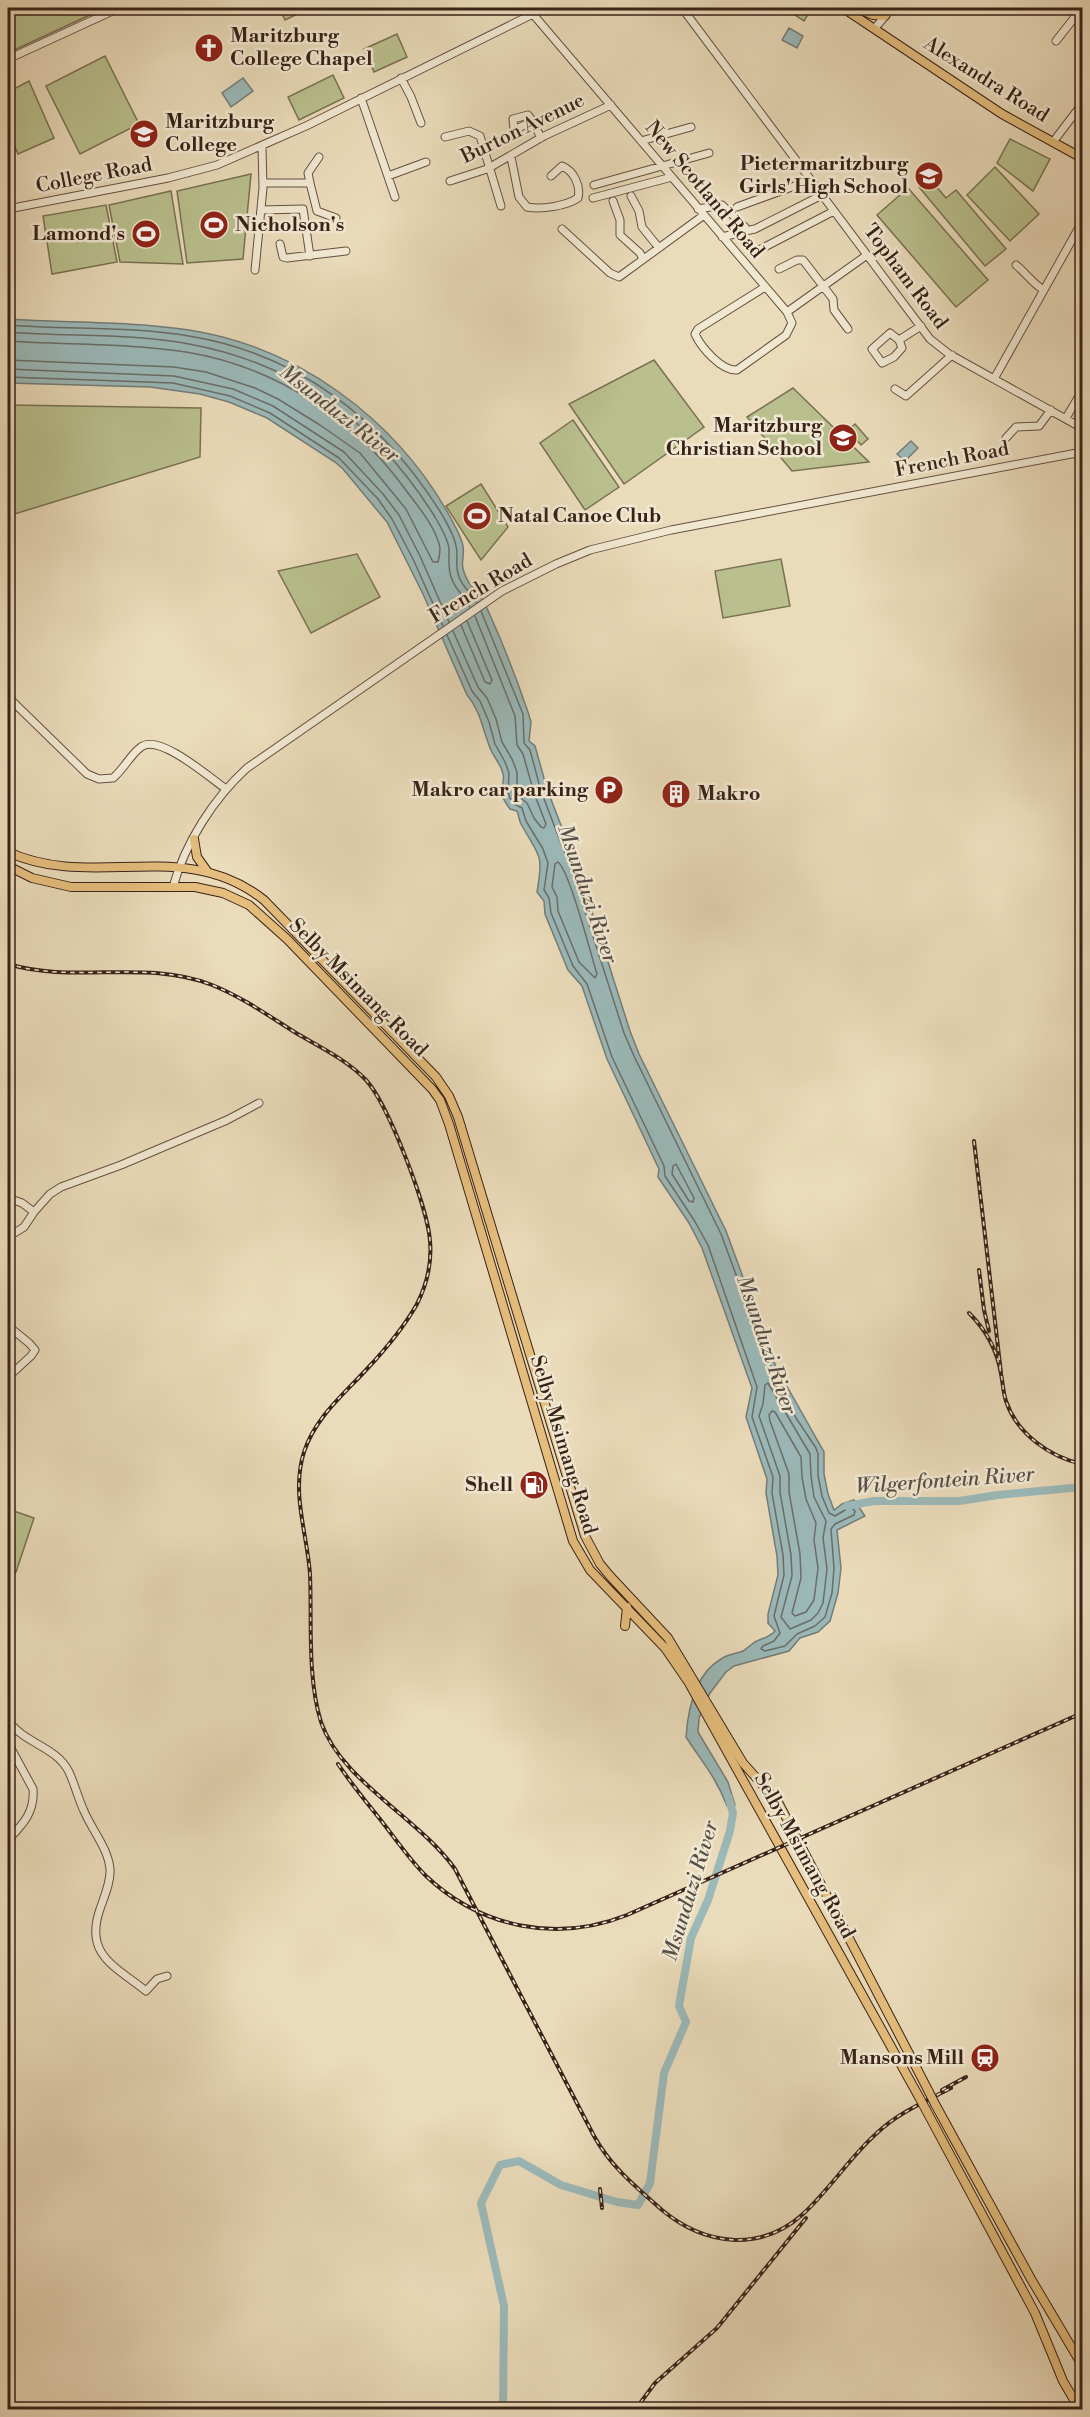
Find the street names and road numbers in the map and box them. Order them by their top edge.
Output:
street label: Alexandra Road [918,31,1054,129]
street label: Burton Avenue [456,88,589,170]
street label: New Scotland Road [639,116,769,265]
street label: College Road [34,152,155,199]
street label: Topham Road [857,220,953,335]
street label: French Road [893,437,1012,483]
street label: French Road [425,548,538,630]
street label: Selby Msimang Road [283,913,433,1063]
street label: Selby Msimang Road [524,1352,602,1538]
street label: Selby Msimang Road [748,1769,860,1944]

